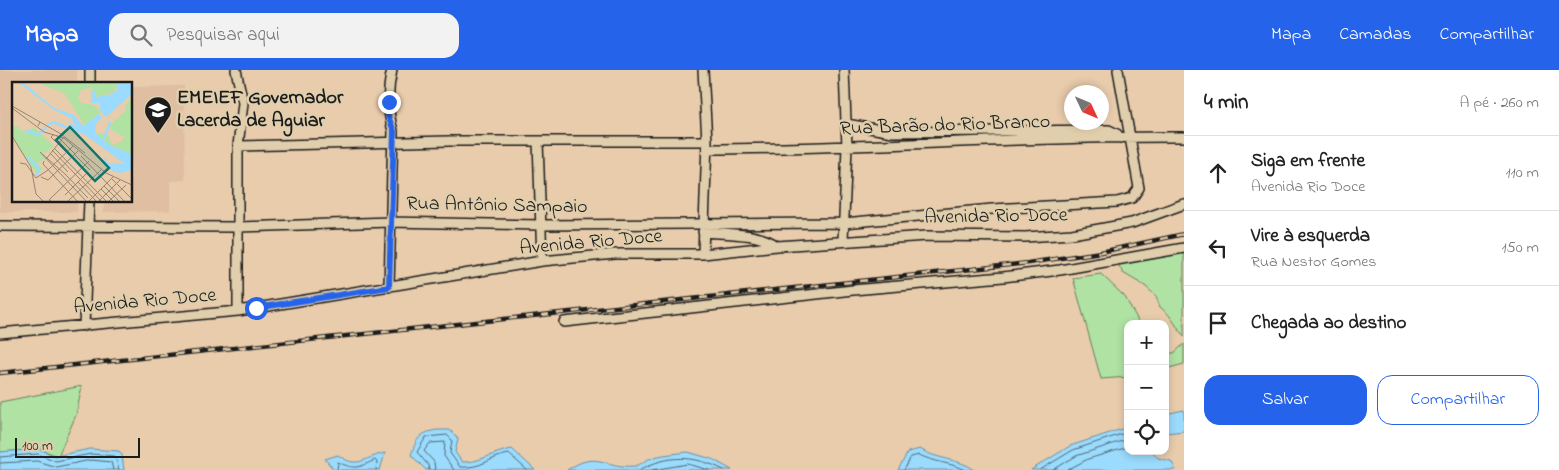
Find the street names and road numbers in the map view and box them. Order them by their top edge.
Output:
street label: Rua Barão do Rio Branco [839,108,1051,144]
street label: Rua Antônio Sampaio [406,190,588,222]
street label: Avenida Rio Doce [924,201,1068,233]
street label: Avenida Rio Doce [518,222,664,264]
street label: Avenida Rio Doce [72,281,218,323]

